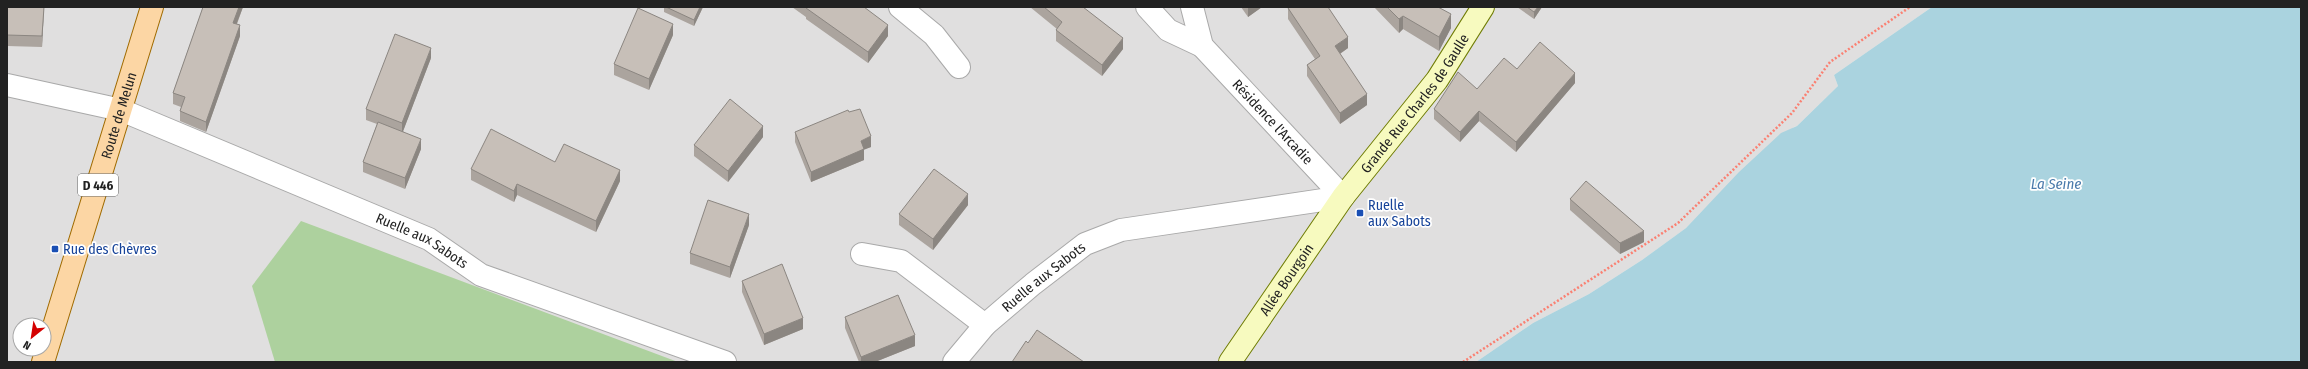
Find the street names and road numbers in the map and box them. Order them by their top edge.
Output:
street label: Grande Rue Charles de Gaulle [1357,31,1473,177]
street label: Route de Melun [98,70,141,161]
street label: Résidence l'Arcadie [1229,76,1316,168]
road number: D 446 [78,174,118,196]
street label: Ruelle aux Sabots [373,210,471,272]
street label: Ruelle aux Sabots [998,239,1089,316]
street label: Allée Bourgoin [1256,240,1318,319]

